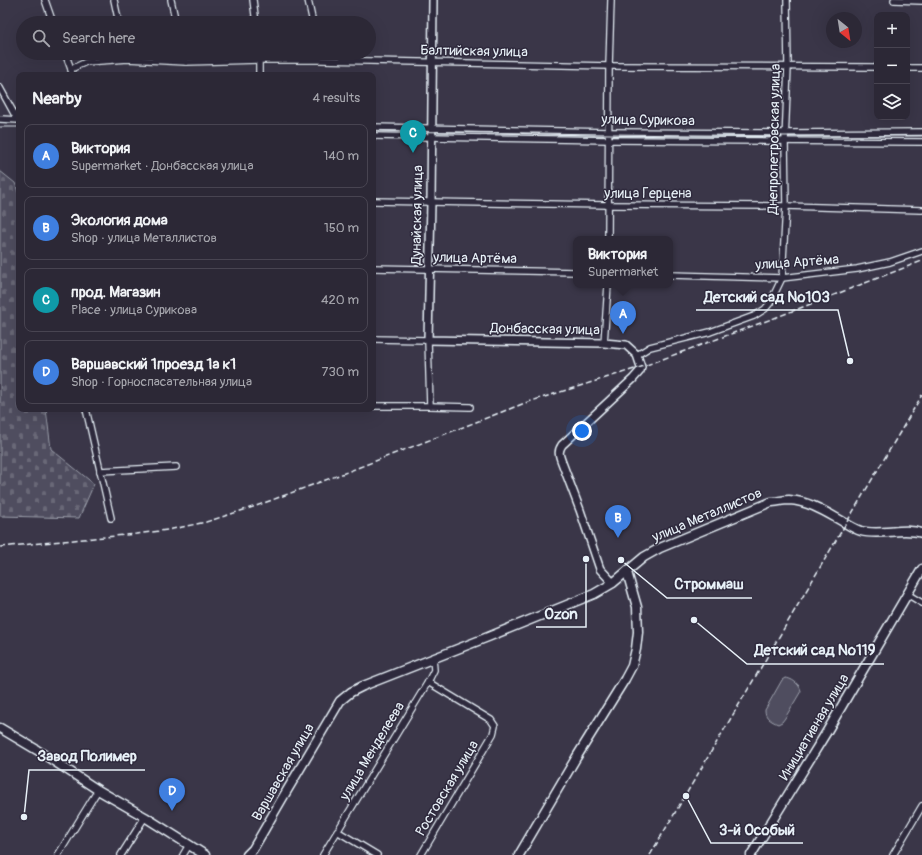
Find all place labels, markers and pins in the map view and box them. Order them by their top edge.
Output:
pin: C [400,120,426,153]
callout: Детский сад №103 [696,283,838,310]
pin: A [610,301,636,334]
pin: B [605,505,631,538]
callout: Строммаш [667,571,752,598]
callout: Ozon [536,600,586,627]
callout: Детский сад №119 [747,637,884,664]
callout: Завод Полимер [29,743,145,770]
pin: D [159,778,185,811]
callout: 3-й Особый [711,816,803,843]

